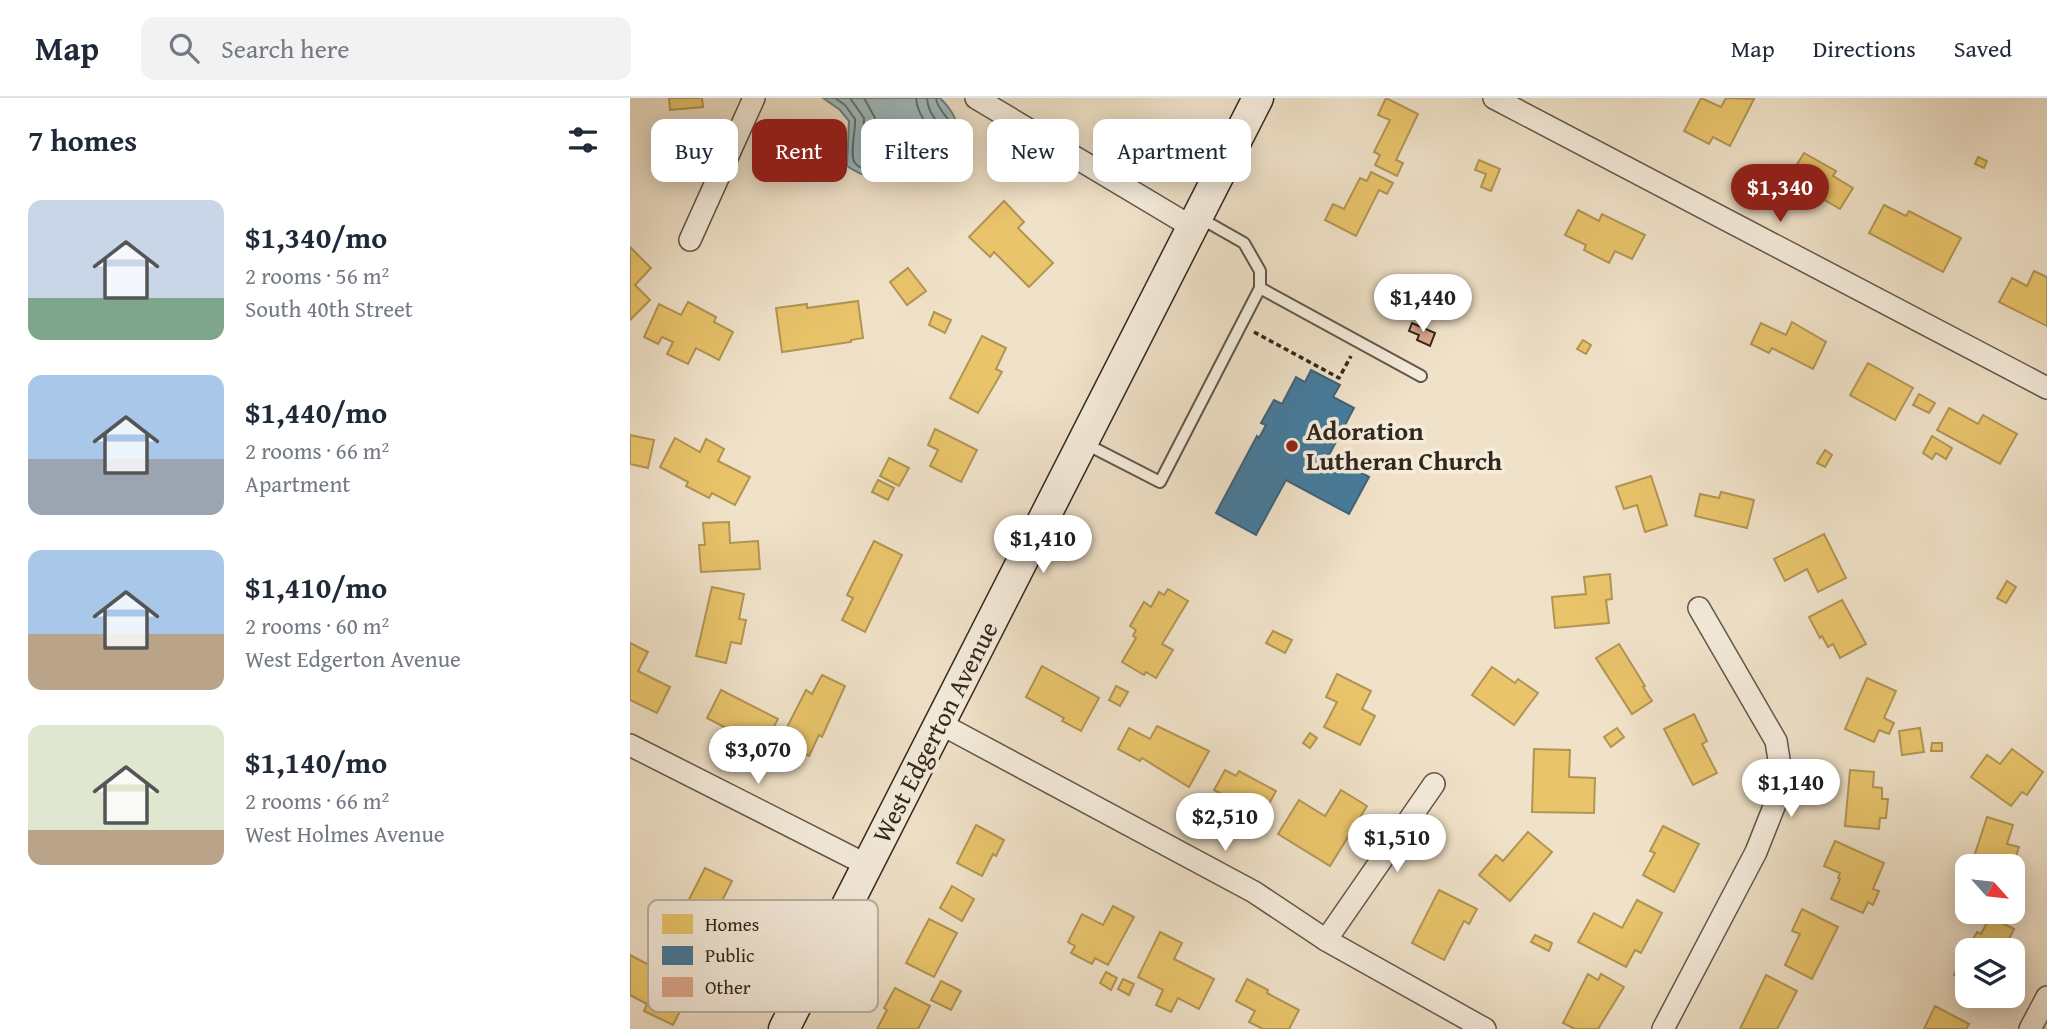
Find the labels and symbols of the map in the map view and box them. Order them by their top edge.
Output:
pin: $1,340 [1723,164,1837,224]
pin: $1,440 [1366,274,1480,334]
place label: Adoration Lutheran Church [1306,411,1503,480]
marker: Adoration Lutheran Church [1284,438,1300,454]
pin: $1,410 [986,516,1100,575]
street label: West Edgerton Avenue [862,614,1007,849]
pin: $3,070 [701,726,815,786]
pin: $1,140 [1734,760,1848,819]
pin: $2,510 [1168,794,1282,853]
pin: $1,510 [1340,814,1454,874]
north arrow [1955,854,2025,924]
legend [648,900,878,1012]
text: Homes [705,910,759,938]
text: Public [705,941,754,969]
text: Other [705,973,751,1001]

